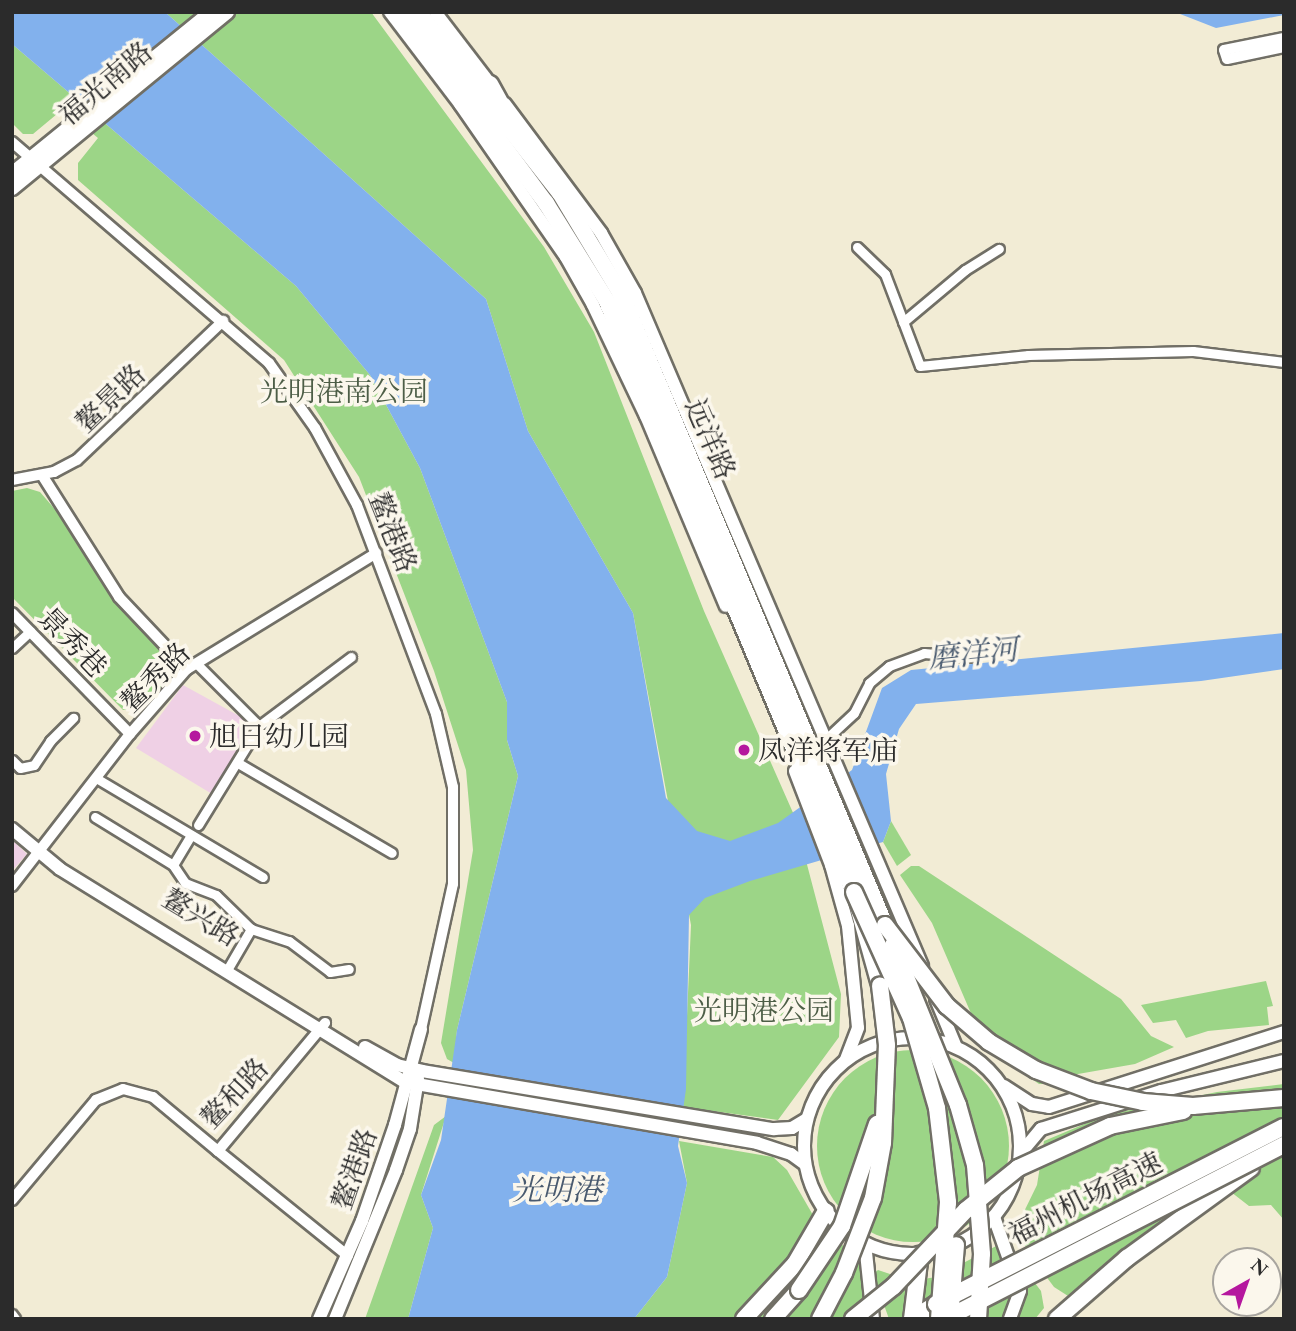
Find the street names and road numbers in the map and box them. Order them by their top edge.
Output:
street label: 福光南路 [51,34,159,132]
street label: 鳌景路 [68,357,152,439]
street label: 远洋路 [679,394,743,484]
street label: 鳌港路 [362,487,424,577]
street label: 景秀巷 [32,600,114,684]
street label: 鳌秀路 [113,635,197,719]
street label: 鳌兴路 [156,881,246,953]
street label: 鳌和路 [193,1051,275,1135]
street label: 鳌港路 [324,1124,384,1214]
street label: 福州机场高速 [1003,1145,1167,1251]

